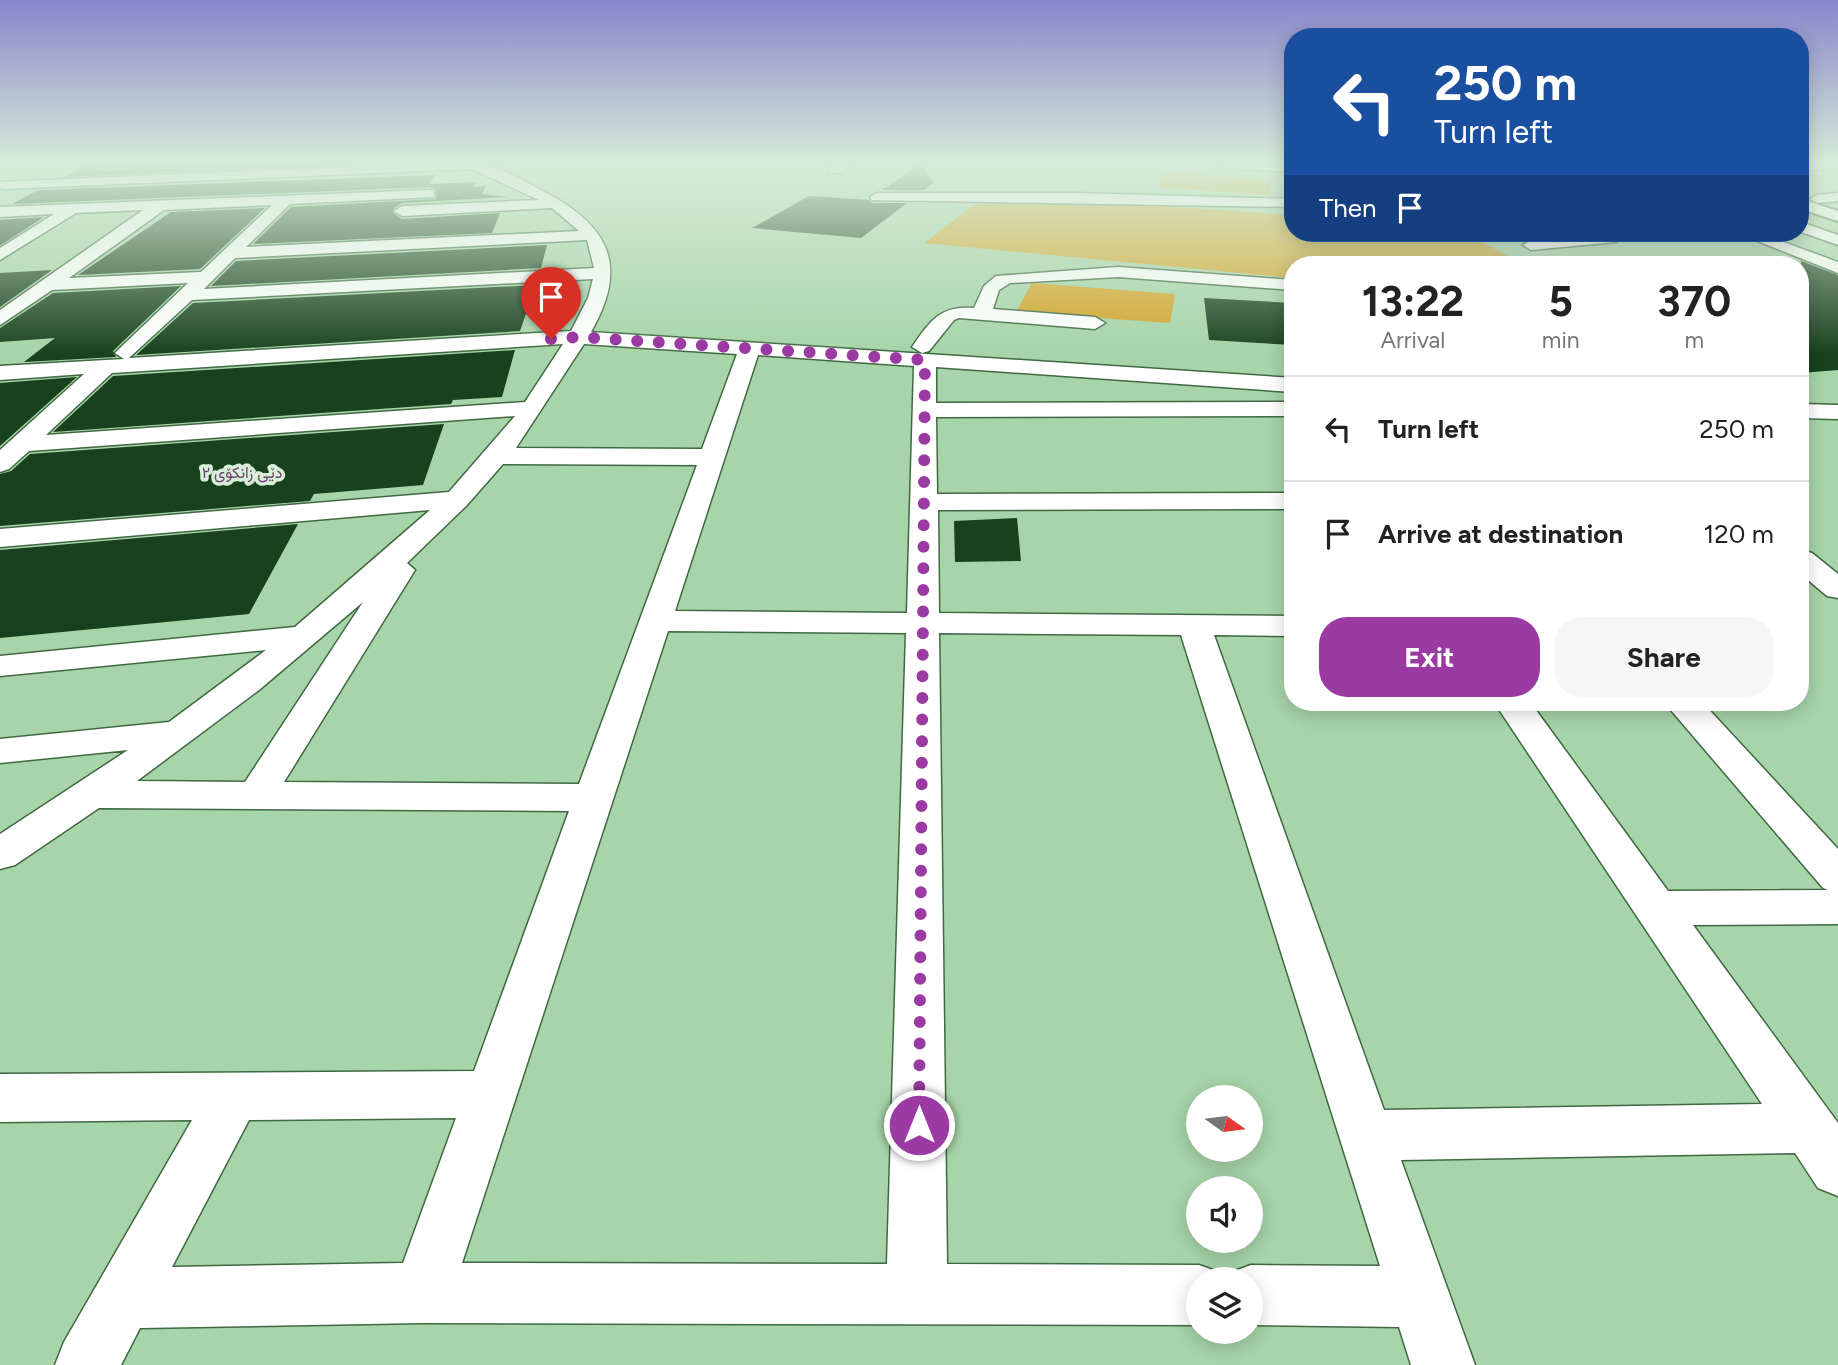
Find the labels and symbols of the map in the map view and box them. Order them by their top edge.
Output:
pin [521,267,581,339]
district label: دێی زانکۆی ٢ [202,463,282,483]
north arrow [1186,1085,1264,1162]
position arrow [882,1088,956,1162]

